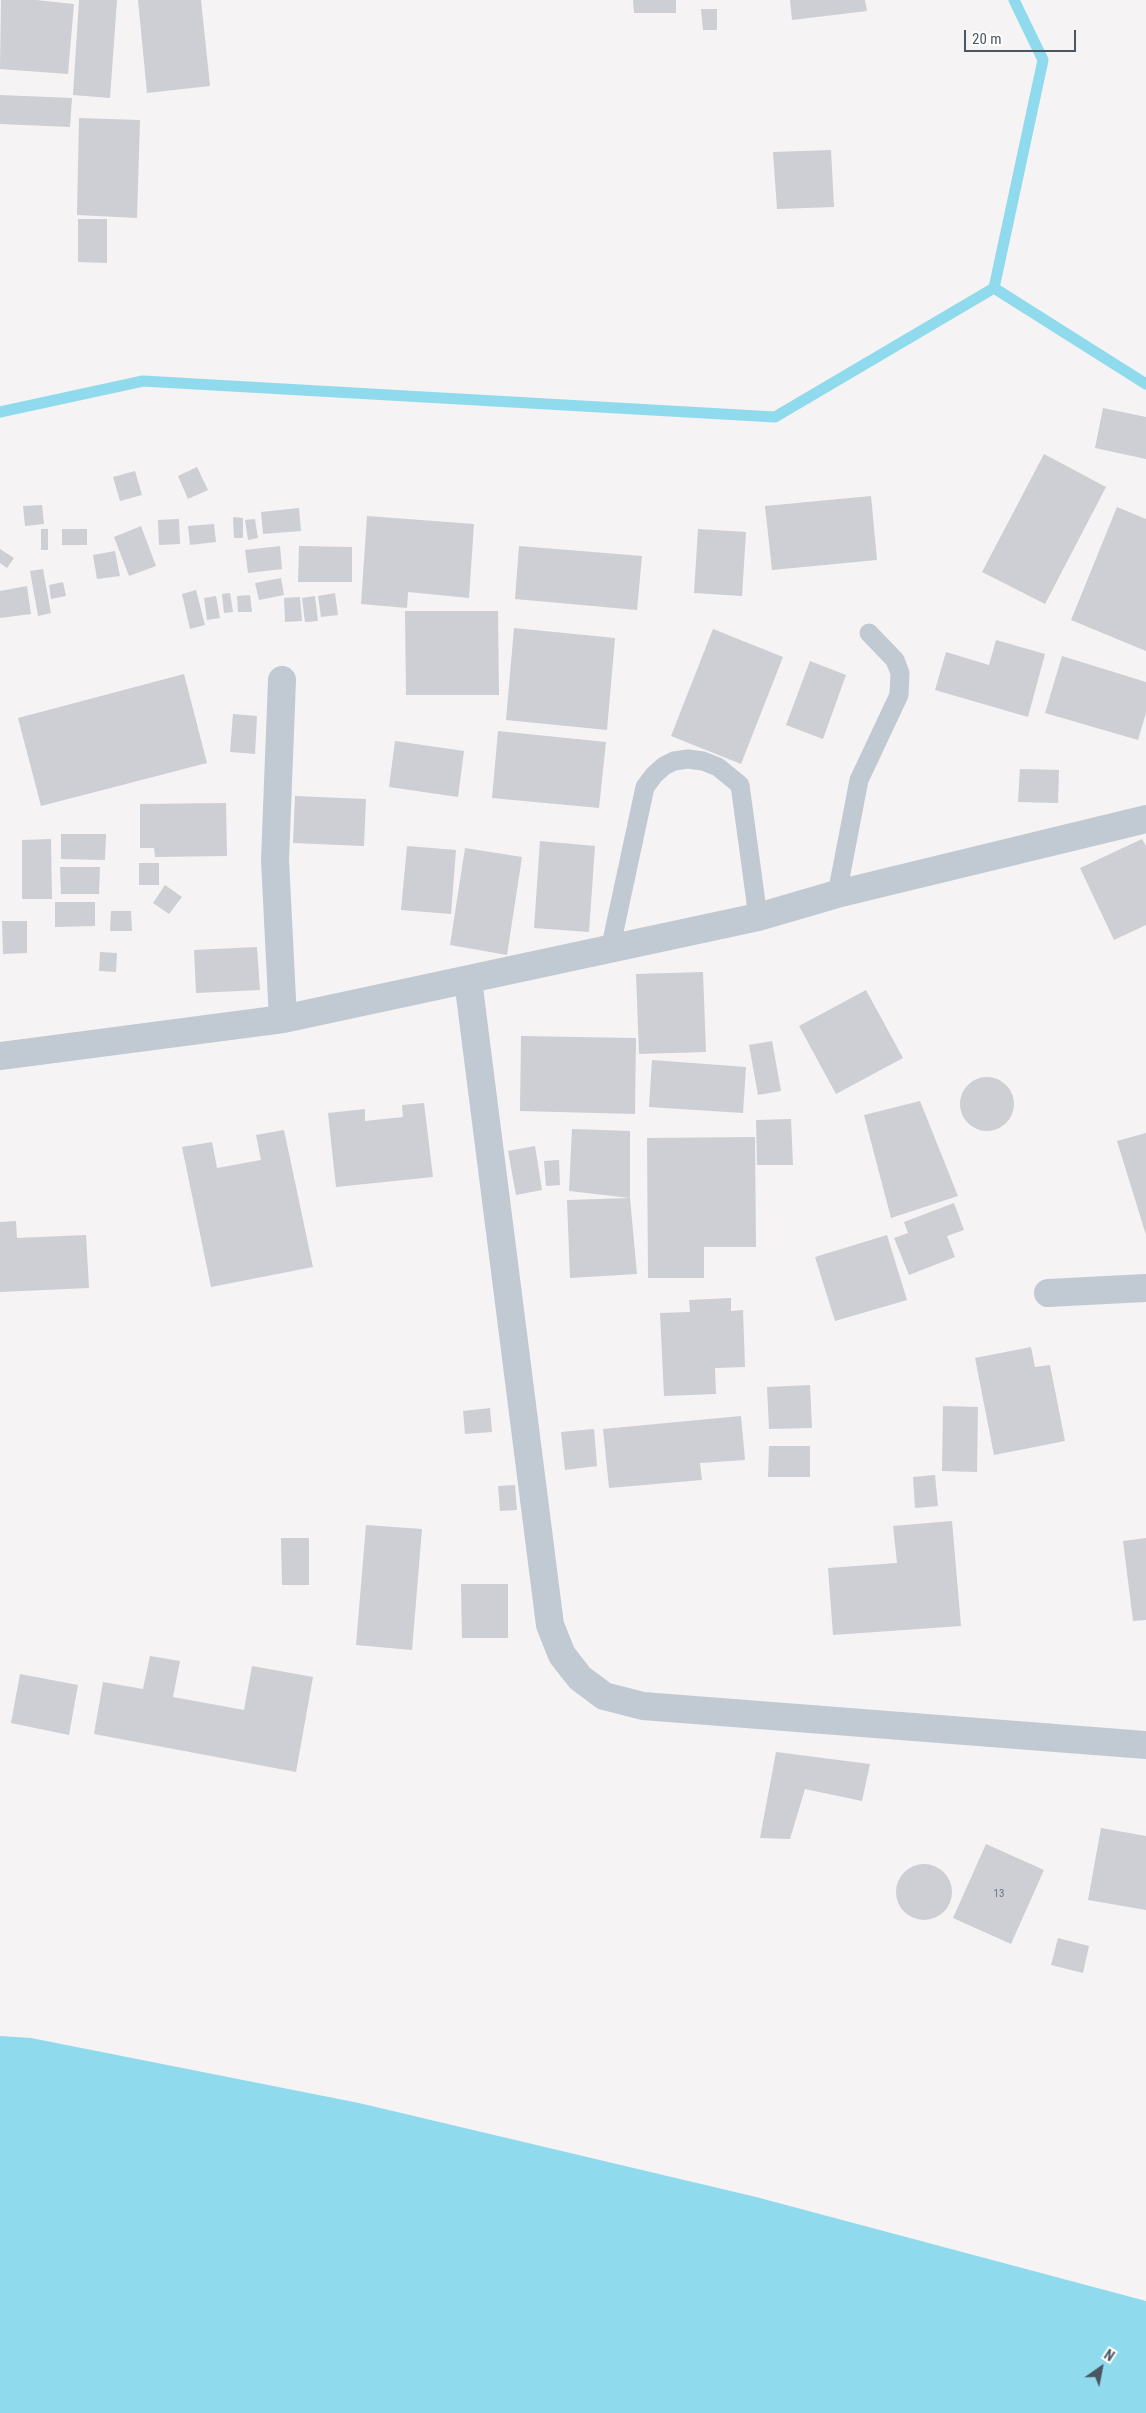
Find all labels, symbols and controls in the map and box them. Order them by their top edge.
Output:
scale bar [966,20,1078,52]
text: 20 m [972,30,1002,48]
house number: 13 [994,1887,1004,1901]
north arrow [1076,2343,1126,2393]
text: N [1101,2346,1117,2364]

